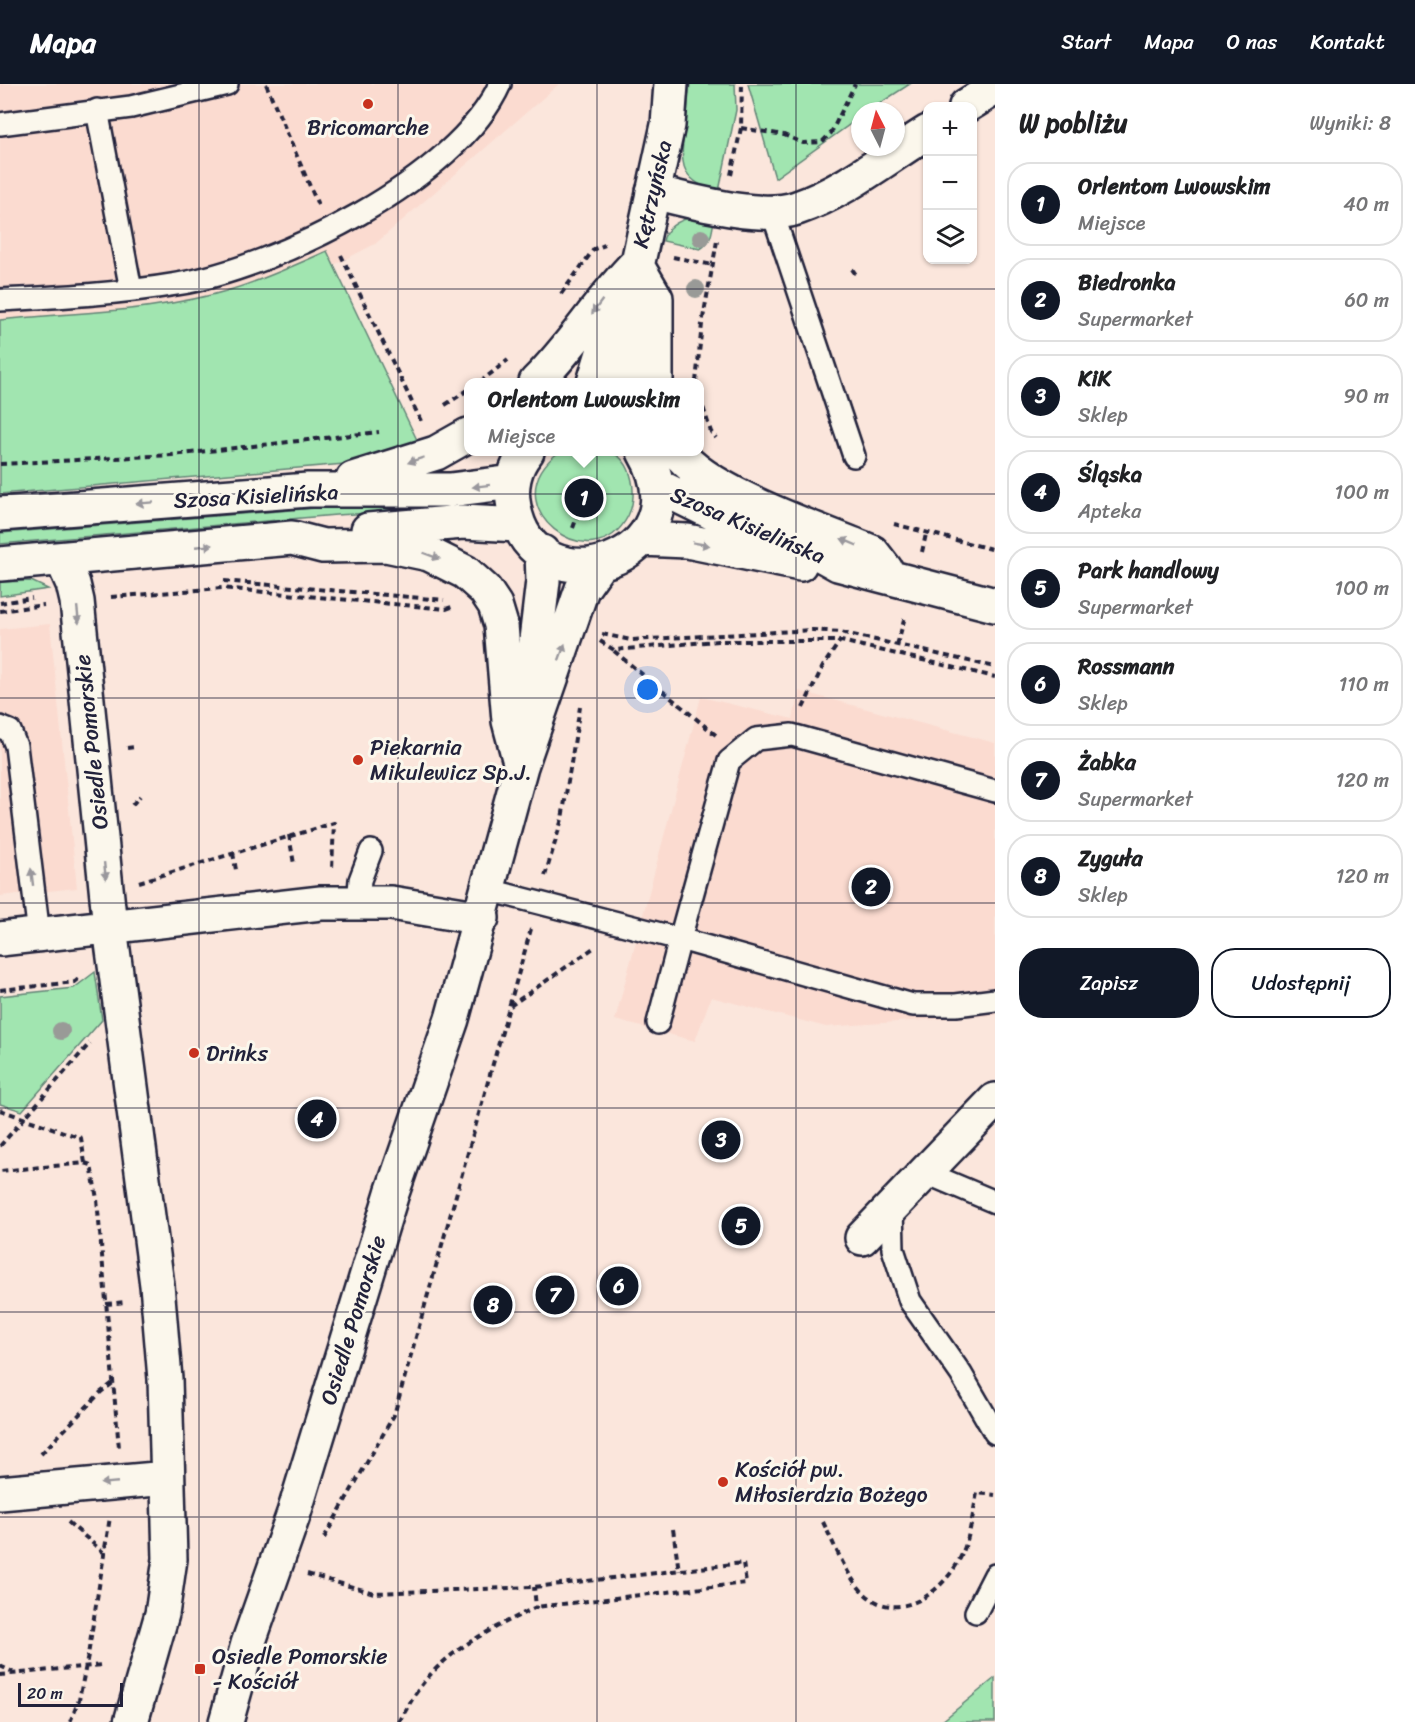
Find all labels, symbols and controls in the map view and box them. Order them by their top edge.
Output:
text: Mapa [30,18,96,67]
text: Start [1061,23,1111,61]
text: Mapa [1144,23,1194,61]
text: O nas [1227,23,1277,61]
text: Kontakt [1310,23,1385,61]
marker: Bricomarche [361,97,375,111]
text: W pobliżu [1019,100,1128,146]
north arrow [851,102,905,156]
map controls [923,102,977,264]
button: + [923,102,977,156]
text: Wyniki: 8 [1309,106,1391,141]
place label: Bricomarche [307,108,429,147]
street label: Kętrzyńska [621,136,683,252]
button: − [923,156,977,210]
text: Orlentom Lwowskim [1078,167,1270,206]
text: 1 [1036,187,1045,222]
text: 40 m [1343,187,1389,222]
text: Miejsce [1078,206,1145,241]
button: layers [923,210,977,264]
text: Biedronka [1078,263,1175,302]
text: 2 [1035,283,1046,318]
text: 60 m [1344,283,1389,318]
one-way arrow [591,300,603,315]
text: Supermarket [1078,302,1193,337]
text: KiK [1078,359,1111,398]
popup [464,378,704,456]
text: 3 [1035,379,1046,414]
text: 90 m [1344,379,1389,414]
text: Orlentom Lwowskim [488,380,680,419]
text: Sklep [1078,398,1128,433]
text: Miejsce [488,419,555,454]
text: Śląska [1078,455,1142,494]
one-way arrow [407,456,425,465]
street label: Szosa Kisielińska [172,472,340,520]
street label: Szosa Kisielińska [664,475,832,575]
text: 4 [1034,475,1047,510]
text: 100 m [1335,475,1389,510]
pin: 1 [564,476,604,520]
one-way arrow [472,481,491,491]
text: Apteka [1078,494,1141,529]
one-way arrow [135,498,154,508]
one-way arrow [839,537,857,547]
one-way arrow [691,539,710,548]
one-way arrow [195,541,214,551]
one-way arrow [423,551,441,561]
text: Park handlowy [1078,551,1219,590]
text: 5 [1034,571,1047,606]
text: 100 m [1335,571,1389,606]
text: Supermarket [1078,590,1193,625]
one-way arrow [73,605,83,624]
one-way arrow [557,643,567,661]
text: Rossmann [1078,647,1174,686]
street label: Osiedle Pomorskie [62,653,120,831]
text: 6 [1035,667,1046,702]
text: 110 m [1339,667,1389,702]
your location [633,675,662,704]
text: Sklep [1078,686,1128,721]
place label: Piekarnia Mikulewicz Sp.J. [370,728,532,792]
text: Żabka [1078,743,1136,782]
marker: Piekarnia Mikulewicz Sp.J. [351,753,365,767]
text: 7 [1035,763,1046,798]
text: 120 m [1336,763,1389,798]
text: Supermarket [1078,782,1193,817]
text: Zyguła [1078,839,1143,878]
text: 8 [1034,859,1047,894]
text: 120 m [1336,859,1389,894]
one-way arrow [100,862,110,881]
pin: 2 [852,864,890,910]
one-way arrow [27,867,36,886]
text: Sklep [1078,878,1128,913]
button: Zapisz [1019,948,1199,1018]
button: Udostępnij [1211,948,1391,1018]
place label: Drinks [206,1034,269,1073]
marker: Drinks [187,1046,201,1060]
pin: 4 [298,1096,336,1142]
pin: 3 [702,1118,740,1162]
pin: 5 [722,1204,760,1248]
street label: Osiedle Pomorskie [309,1230,397,1410]
pin: 6 [600,1264,638,1308]
pin: 7 [536,1272,574,1318]
pin: 8 [474,1282,512,1328]
place label: Kościół pw. Miłosierdzia Bożego [735,1450,928,1514]
marker: Kościół pw. Miłosierdzia Bożego [716,1475,730,1489]
one-way arrow [99,1478,118,1488]
place label: Osiedle Pomorskie - Kościół [212,1637,388,1701]
marker: Osiedle Pomorskie - Kościół [193,1662,207,1676]
text: 20 m [27,1679,63,1708]
scale bar [18,1680,123,1708]

